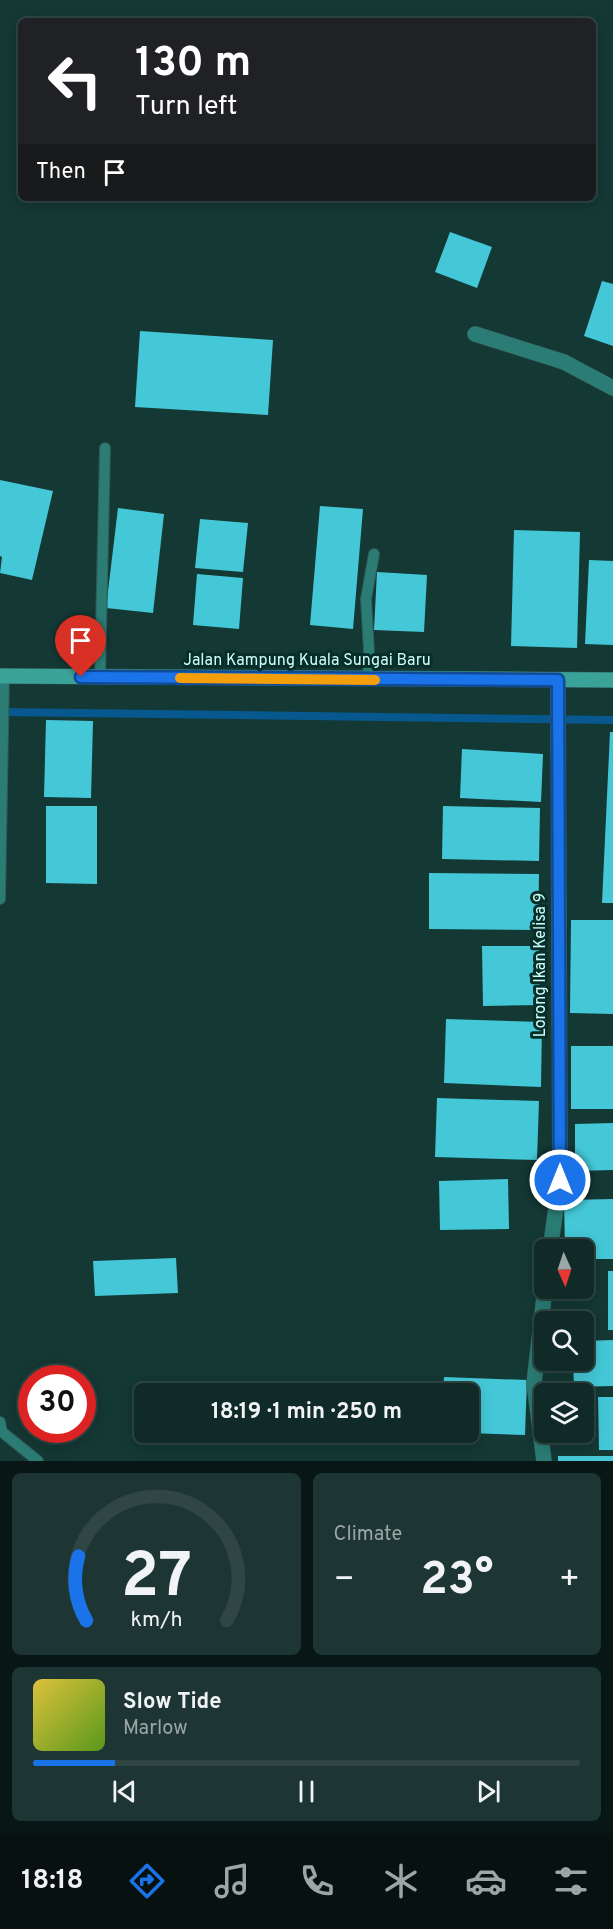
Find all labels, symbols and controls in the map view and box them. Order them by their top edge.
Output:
text: 130 m [135,38,251,91]
icon: left [36,42,114,120]
text: Turn left [135,90,237,124]
icon: arrive [98,156,131,189]
text: Then [36,159,86,186]
pin [55,615,106,677]
icon: arrive [64,624,97,657]
street label: Jalan Kampung Kuala Sungai Baru [183,651,431,671]
street label: Lorong Ikan Kelisa 9 [531,893,551,1037]
position arrow [528,1148,592,1212]
north arrow [534,1239,594,1299]
map controls [534,1239,594,1443]
button: search [534,1311,594,1371]
speed limit sign: 30 [18,1365,96,1443]
button: layers [534,1383,594,1443]
text: 18:19 · 1 min · 250 m [211,1399,402,1426]
text: Climate [334,1522,402,1548]
text: 27 [121,1540,192,1619]
text: 23° [420,1553,493,1610]
text: − [334,1560,355,1602]
text: + [559,1560,580,1602]
text: km/h [130,1607,182,1634]
text: Slow Tide [123,1689,222,1716]
text: Marlow [123,1716,187,1742]
icon: previous [108,1775,141,1808]
icon: pause [290,1775,323,1808]
icon: next [472,1775,505,1808]
icon: directions [126,1860,168,1902]
icon: music [211,1860,253,1902]
icon: phone [296,1860,338,1902]
icon: climate [380,1860,422,1902]
icon: car [465,1860,507,1902]
icon: filters [550,1860,592,1902]
text: 18:18 [21,1864,83,1898]

